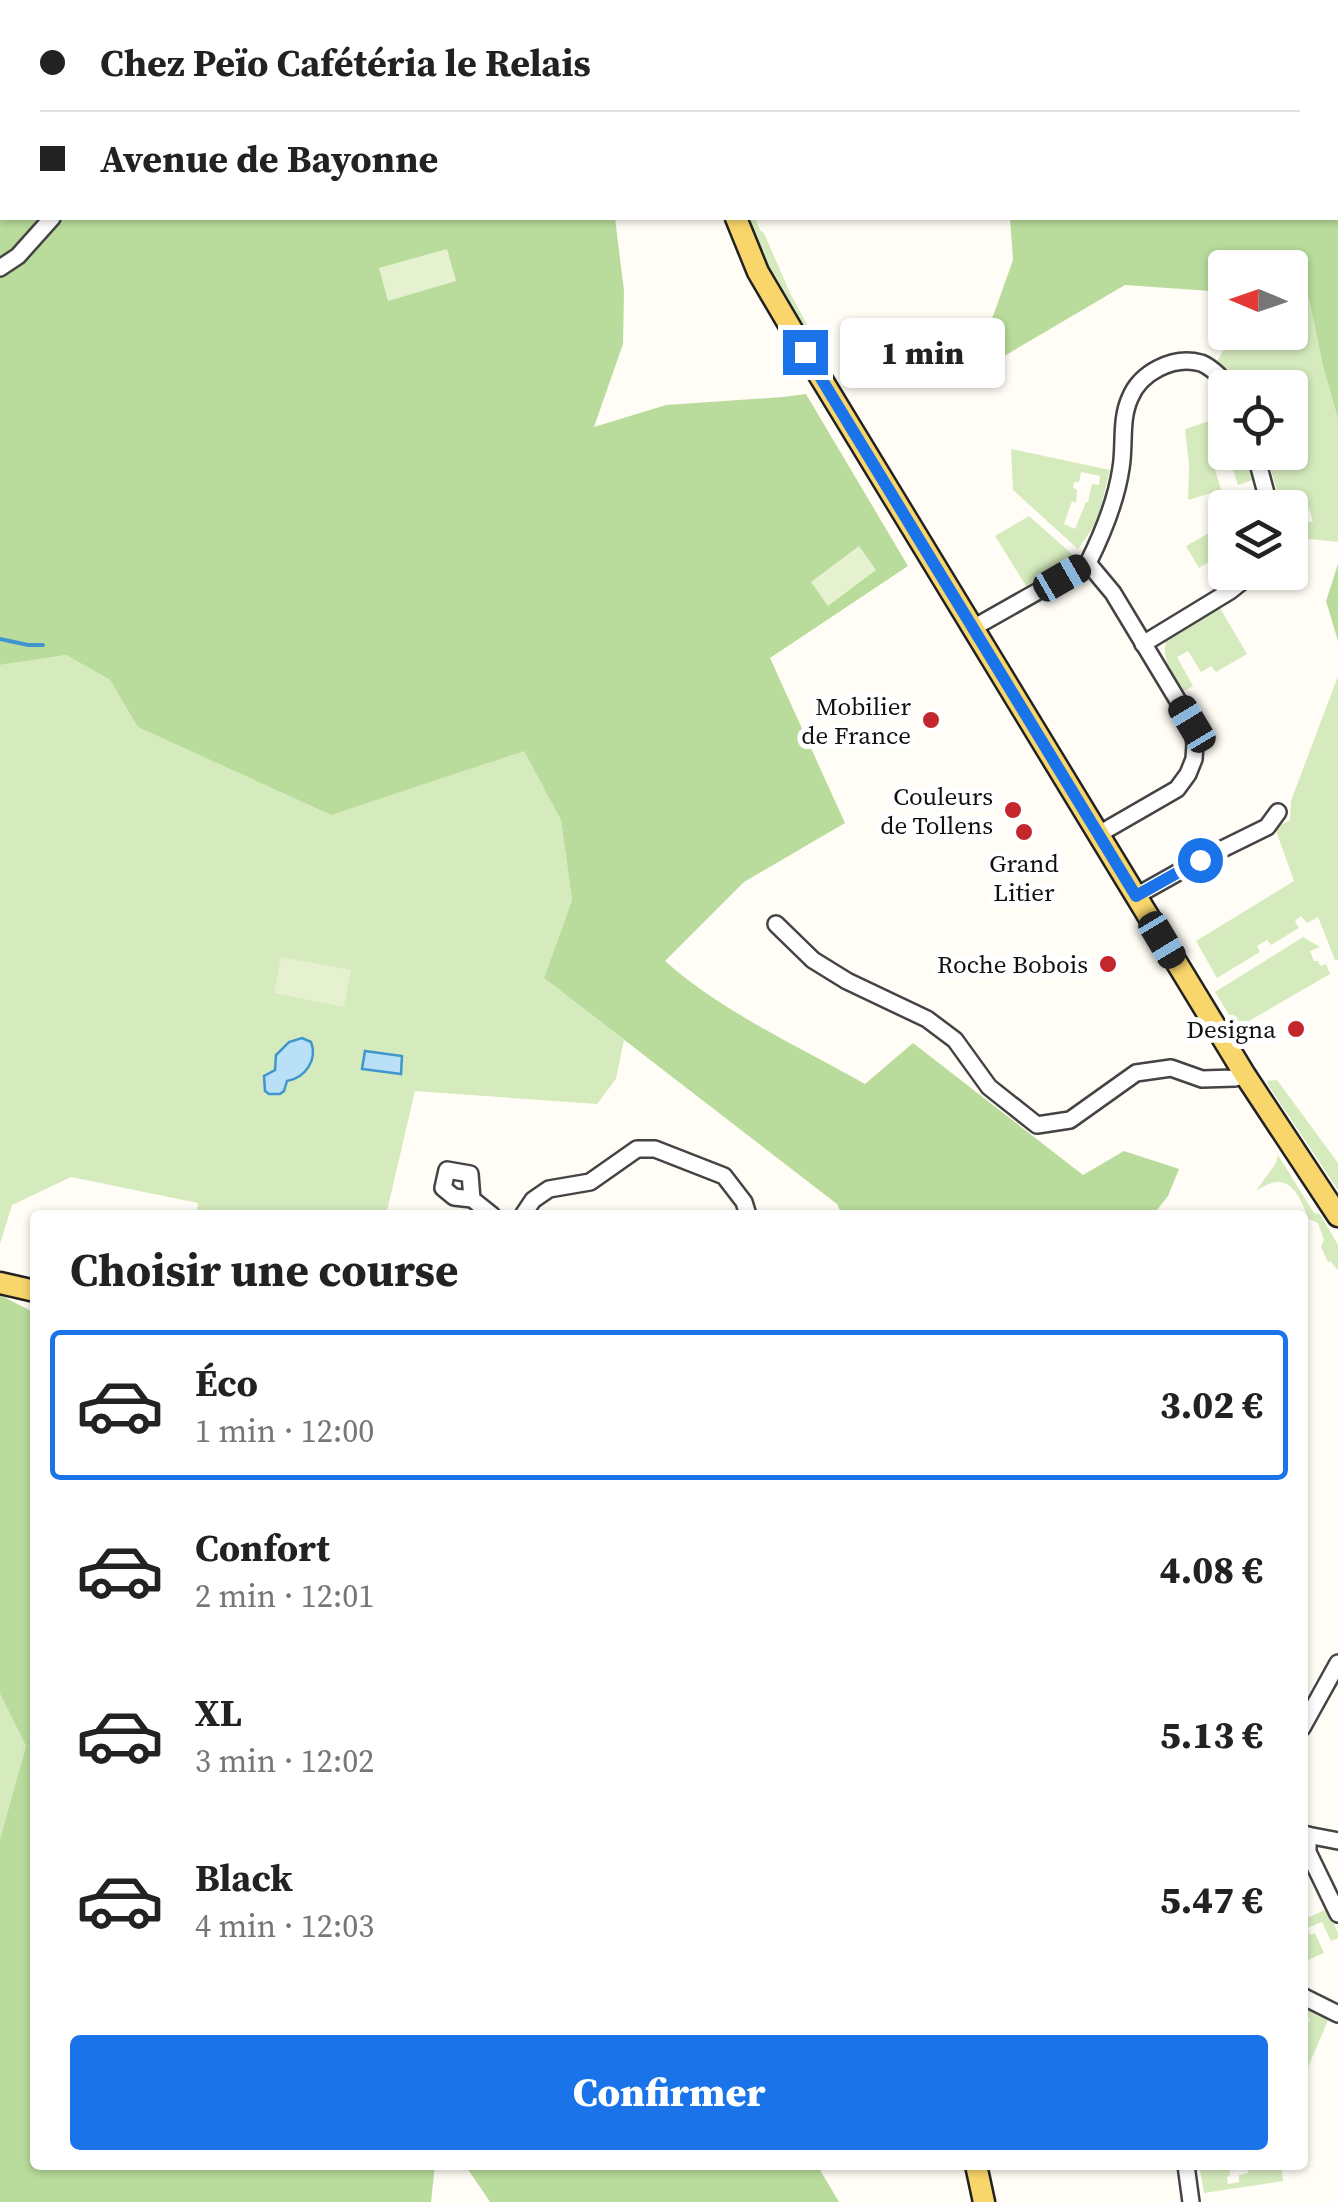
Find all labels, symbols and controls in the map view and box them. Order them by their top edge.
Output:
text: Chez Peïo Cafétéria le Relais [100,37,591,89]
text: Avenue de Bayonne [100,133,438,185]
north arrow [1208,250,1308,350]
map controls [1208,250,1308,590]
callout: 1 min [840,317,1005,387]
route end [783,330,828,375]
text: 1 min [881,331,964,375]
button: locate [1208,370,1308,470]
button: layers [1208,490,1308,590]
car [1029,550,1095,606]
place label: Mobilier de France [801,689,911,752]
car [1164,691,1220,757]
marker: Mobilier de France [920,709,942,731]
place label: Couleurs de Tollens [880,779,993,842]
marker: Couleurs de Tollens [1002,799,1024,821]
marker: Grand Litier [1013,821,1035,843]
route start [1178,838,1223,883]
place label: Grand Litier [989,846,1059,909]
car [1134,907,1190,973]
place label: Roche Bobois [937,947,1088,981]
marker: Roche Bobois [1097,953,1119,975]
place label: Designa [1186,1012,1276,1046]
marker: Designa [1285,1018,1307,1040]
text: Choisir une course [70,1239,458,1301]
text: Éco [195,1357,258,1409]
icon: car [75,1360,165,1450]
text: 3.02 € [1160,1379,1263,1431]
text: 1 min · 12:00 [195,1409,374,1453]
text: Confort [195,1522,330,1574]
icon: car [75,1525,165,1615]
text: 4.08 € [1160,1544,1263,1596]
text: 2 min · 12:01 [195,1574,374,1618]
text: XL [195,1687,242,1739]
icon: car [75,1690,165,1780]
text: 5.13 € [1160,1709,1263,1761]
text: 3 min · 12:02 [195,1739,374,1783]
text: Black [195,1852,293,1904]
icon: car [75,1855,165,1945]
text: 5.47 € [1160,1874,1263,1926]
text: 4 min · 12:03 [195,1904,374,1948]
button: Confirmer [70,2035,1268,2150]

